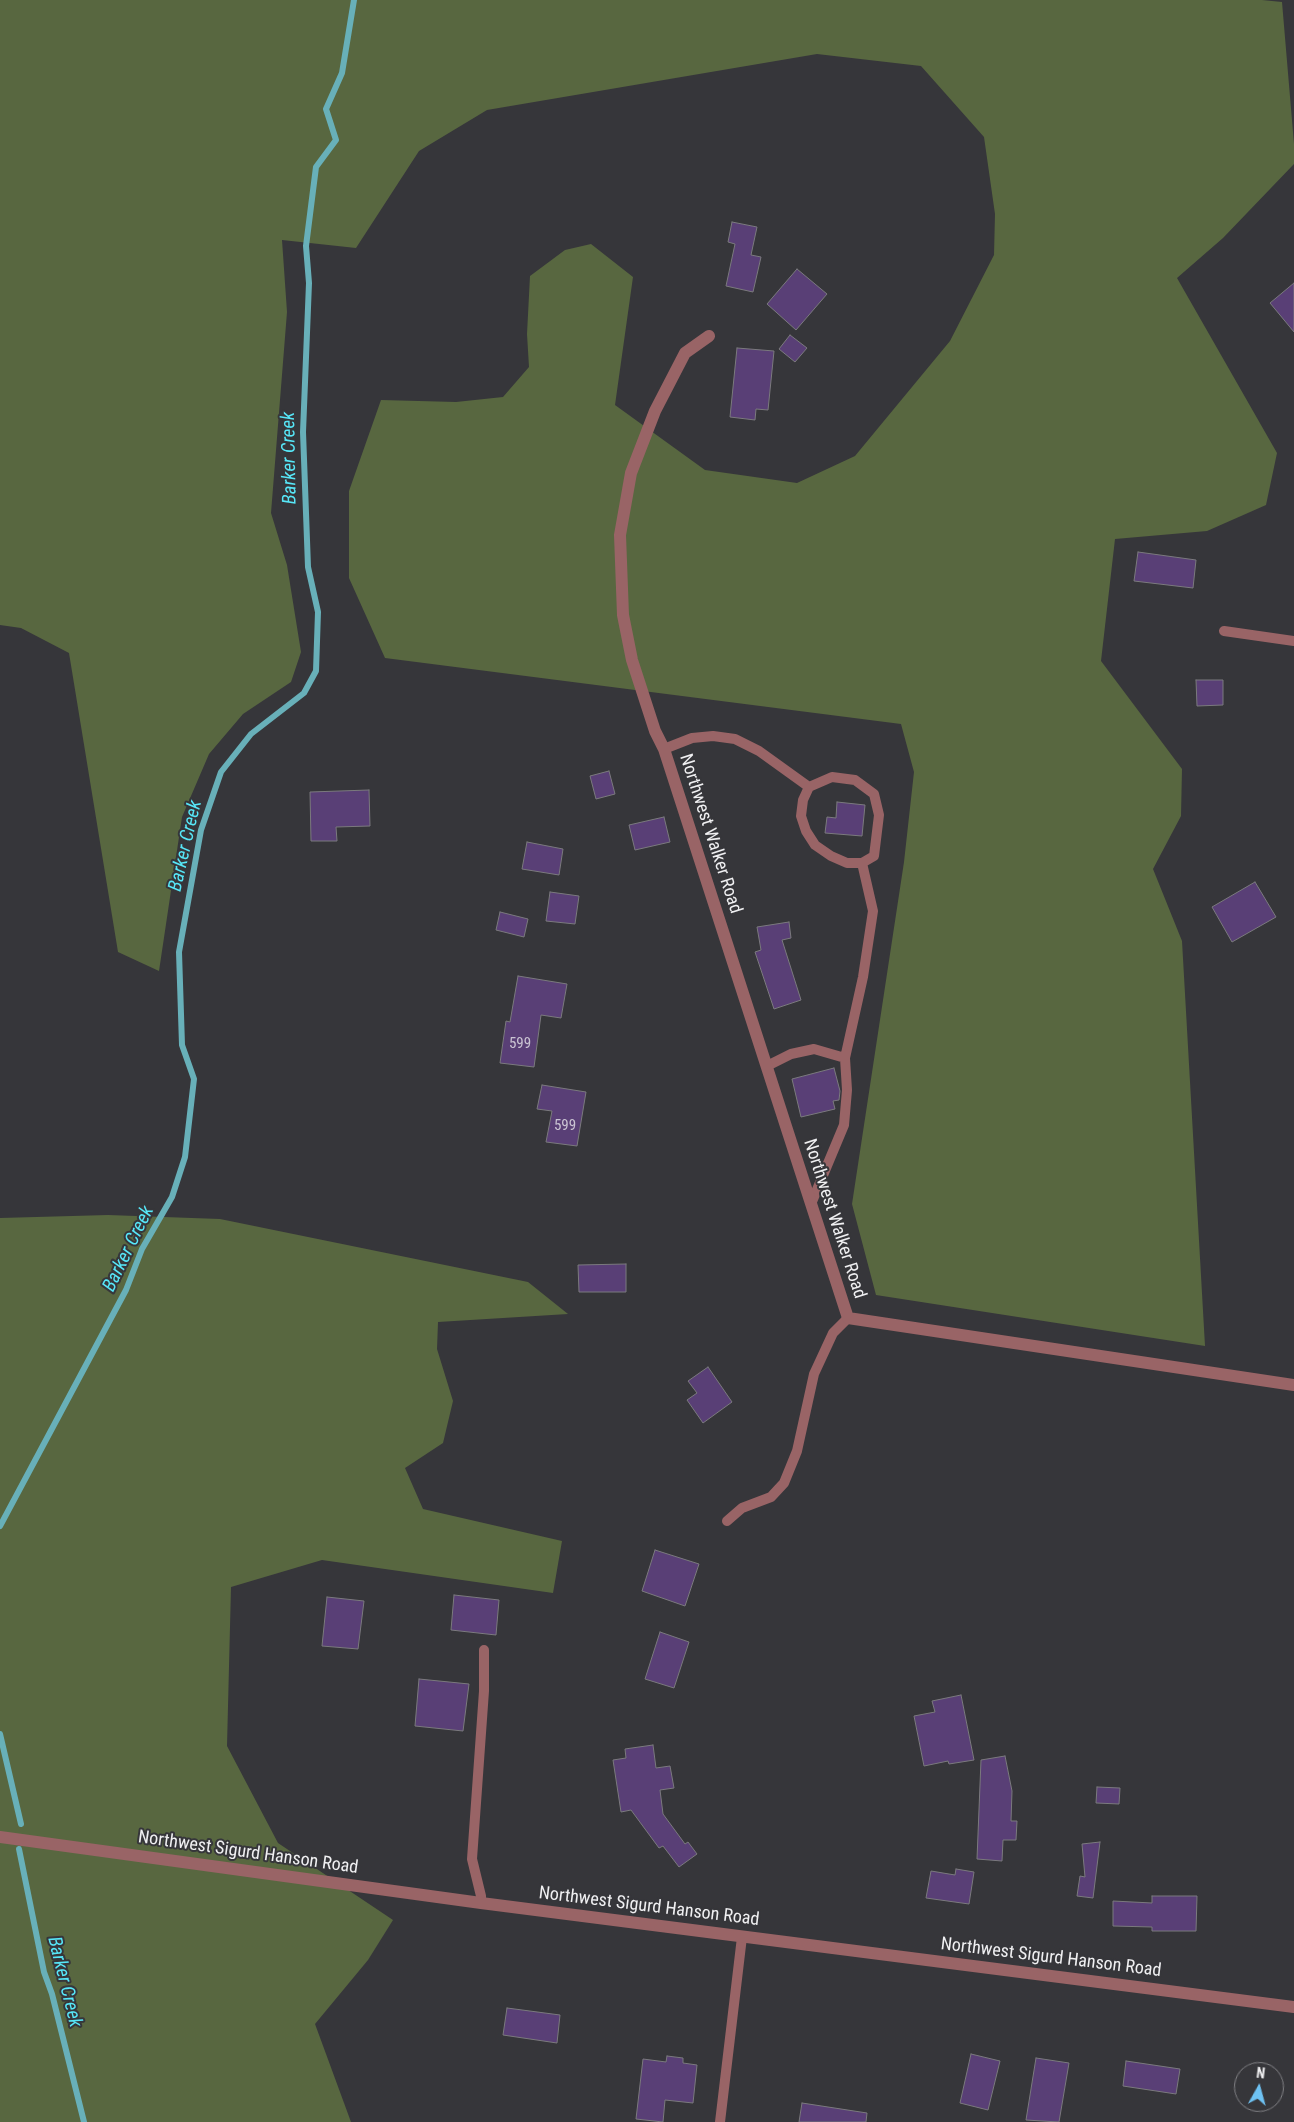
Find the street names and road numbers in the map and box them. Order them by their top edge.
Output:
street label: Northwest Walker Road [674,752,746,916]
street label: Northwest Walker Road [798,1137,870,1301]
street label: Northwest Sigurd Hanson Road [137,1827,359,1879]
street label: Northwest Sigurd Hanson Road [537,1883,761,1931]
street label: Northwest Sigurd Hanson Road [939,1934,1163,1982]

